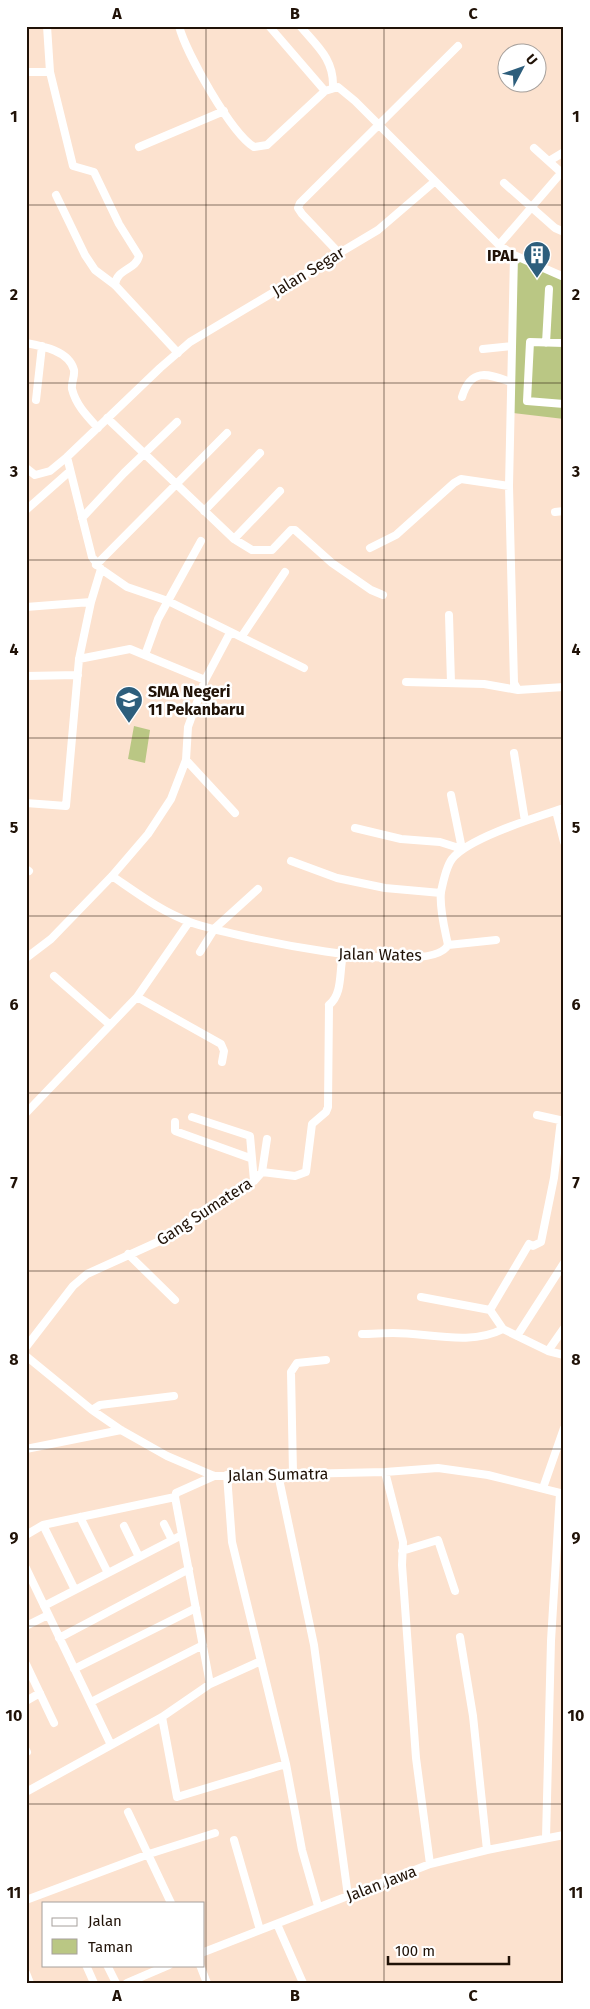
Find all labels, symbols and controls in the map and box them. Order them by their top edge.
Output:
text: A [111,4,122,23]
text: B [290,4,300,23]
text: C [468,4,478,23]
north arrow [498,42,548,92]
text: U [522,51,541,69]
text: 1 [10,107,18,126]
text: 1 [572,107,580,126]
building icon: IPAL [522,240,552,279]
street label: Jalan Segar [269,242,348,300]
place label: IPAL [487,246,518,265]
text: 2 [10,285,18,304]
text: 2 [572,285,580,304]
text: 3 [9,462,18,481]
text: 3 [571,462,580,481]
text: 4 [9,640,19,659]
text: 4 [571,640,581,659]
place label: SMA Negeri 11 Pekanbaru [148,682,245,719]
school or university icon: SMA Negeri 11 Pekanbaru [114,685,144,724]
text: 5 [10,818,19,837]
text: 5 [572,818,581,837]
street label: Jalan Wates [338,944,422,965]
text: 6 [9,995,19,1014]
text: 6 [571,995,581,1014]
text: 7 [10,1173,18,1192]
text: 7 [572,1173,580,1192]
street label: Gang Sumatera [153,1174,255,1249]
text: 8 [9,1350,19,1369]
text: 8 [571,1350,581,1369]
street label: Jalan Sumatra [227,1464,329,1485]
text: 9 [10,1528,19,1547]
text: 9 [572,1528,581,1547]
text: 10 [6,1706,22,1725]
text: 10 [568,1706,584,1725]
street label: Jalan Jawa [343,1861,419,1906]
text: 11 [7,1883,21,1902]
text: 11 [569,1883,583,1902]
legend [42,1902,205,1966]
text: Jalan [88,1912,122,1930]
scale bar [388,1934,509,1966]
text: Taman [88,1938,133,1956]
text: 100 m [395,1942,435,1960]
text: A [111,1986,122,2005]
text: B [290,1986,300,2005]
text: C [468,1986,478,2005]

